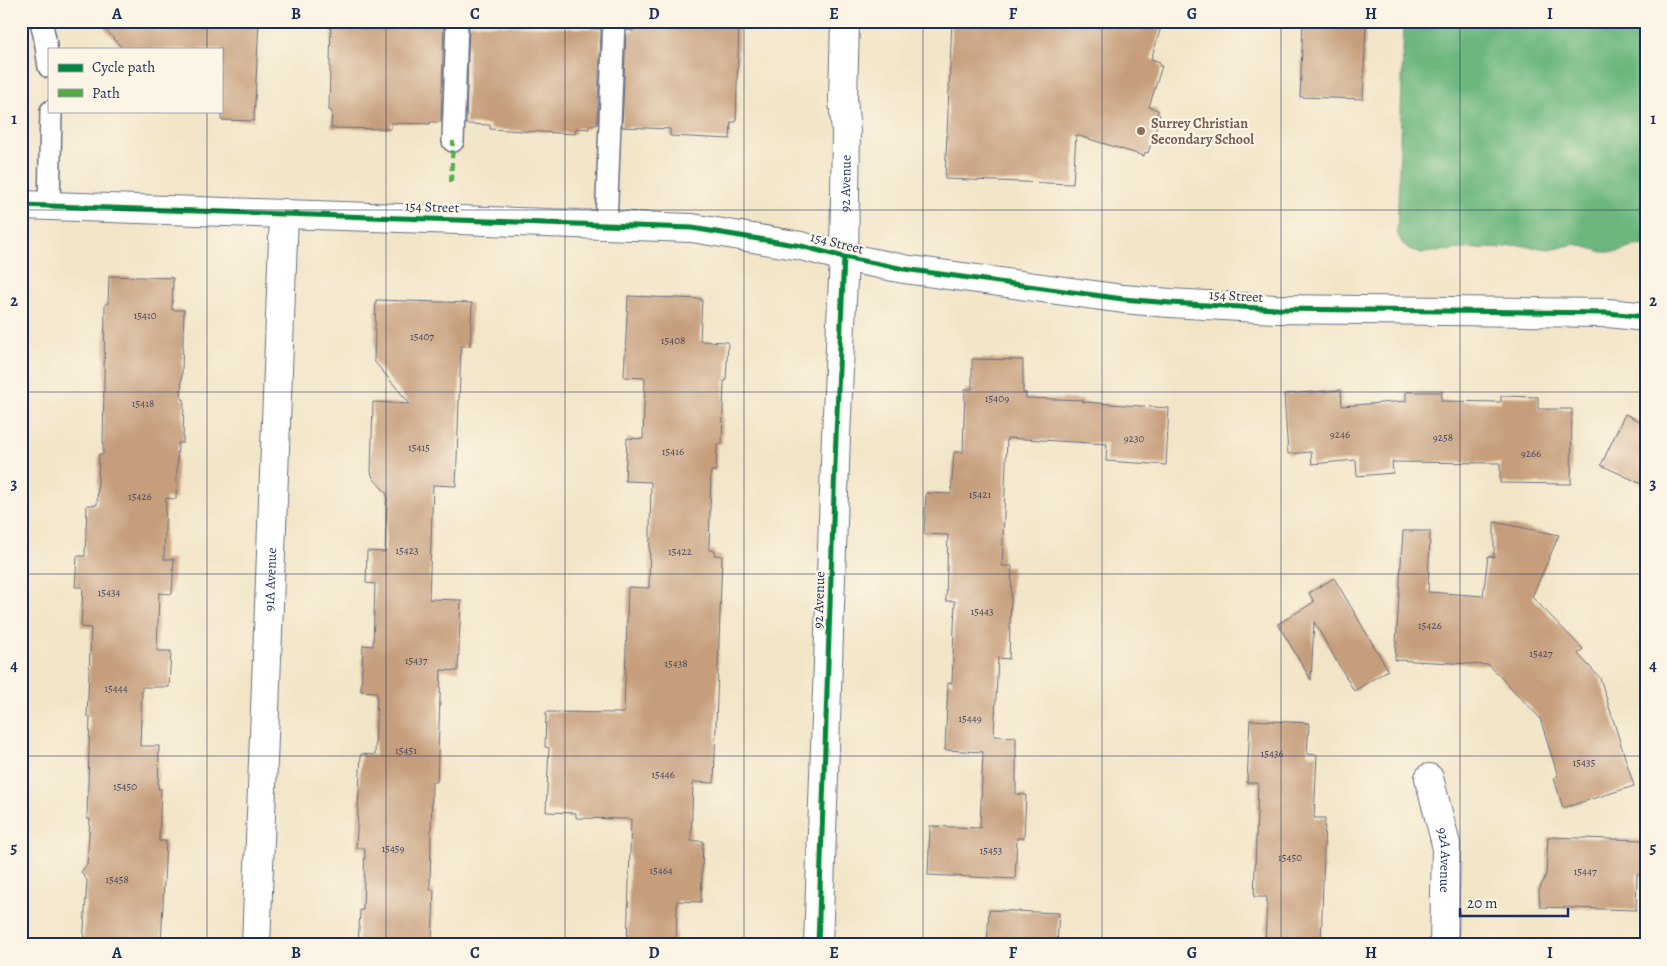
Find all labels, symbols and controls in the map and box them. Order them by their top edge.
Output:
text: A [111,3,123,25]
text: B [291,3,301,25]
text: C [470,3,480,25]
text: D [648,3,660,25]
text: E [829,3,839,25]
text: F [1009,3,1018,25]
text: G [1187,3,1197,25]
text: H [1365,3,1377,25]
text: I [1547,3,1553,25]
legend [48,48,222,112]
text: Cycle path [92,57,155,77]
text: Path [92,83,120,103]
text: 1 [11,108,17,130]
text: 1 [1650,108,1656,130]
place label: Surrey Christian Secondary School [1151,114,1254,149]
marker: Surrey Christian Secondary School [1135,125,1147,137]
street label: 92 Avenue [835,155,855,212]
street label: 154 Street [405,197,460,217]
street label: 154 Street [808,227,866,259]
street label: 154 Street [1208,285,1264,307]
text: 2 [10,290,18,312]
text: 2 [1649,290,1657,312]
house number: 15410 [133,308,157,323]
house number: 15407 [410,329,434,344]
house number: 15408 [661,333,685,348]
house number: 15409 [985,391,1009,406]
house number: 15418 [132,396,154,411]
house number: 9246 [1330,427,1350,442]
house number: 9258 [1433,430,1453,445]
house number: 9230 [1124,431,1144,446]
house number: 15415 [408,440,430,455]
house number: 15416 [662,444,684,459]
house number: 9266 [1521,446,1541,461]
text: 3 [11,473,18,495]
text: 3 [1650,473,1657,495]
house number: 15421 [969,487,991,502]
house number: 15426 [128,489,152,504]
house number: 15423 [395,543,419,558]
house number: 15422 [668,544,692,559]
street label: 91A Avenue [259,547,281,612]
street label: 92 Avenue [809,571,829,629]
house number: 15434 [97,585,121,600]
house number: 15443 [970,604,994,619]
house number: 15426 [1418,618,1442,633]
house number: 15427 [1529,646,1553,661]
house number: 15437 [405,653,428,668]
text: 4 [10,655,18,677]
text: 4 [1649,655,1657,677]
house number: 15438 [664,656,688,671]
house number: 15444 [104,681,128,696]
house number: 15449 [958,711,982,726]
house number: 15451 [395,743,417,758]
house number: 15436 [1260,746,1284,761]
house number: 15435 [1573,755,1596,770]
house number: 15446 [651,767,675,782]
house number: 15450 [113,779,137,794]
street label: 92A Avenue [1433,825,1456,893]
text: 5 [11,837,18,859]
text: 5 [1650,837,1657,859]
house number: 15459 [381,841,405,856]
house number: 15453 [980,843,1002,858]
house number: 15450 [1278,850,1302,865]
house number: 15464 [649,863,673,878]
house number: 15447 [1573,864,1597,879]
house number: 15458 [105,872,129,887]
scale bar [1460,886,1567,918]
text: 20 m [1467,893,1498,913]
text: A [111,942,123,964]
text: B [291,942,301,964]
text: C [470,942,480,964]
text: D [648,942,660,964]
text: E [829,942,839,964]
text: F [1009,942,1018,964]
text: G [1187,942,1197,964]
text: H [1365,942,1377,964]
text: I [1547,942,1553,964]

